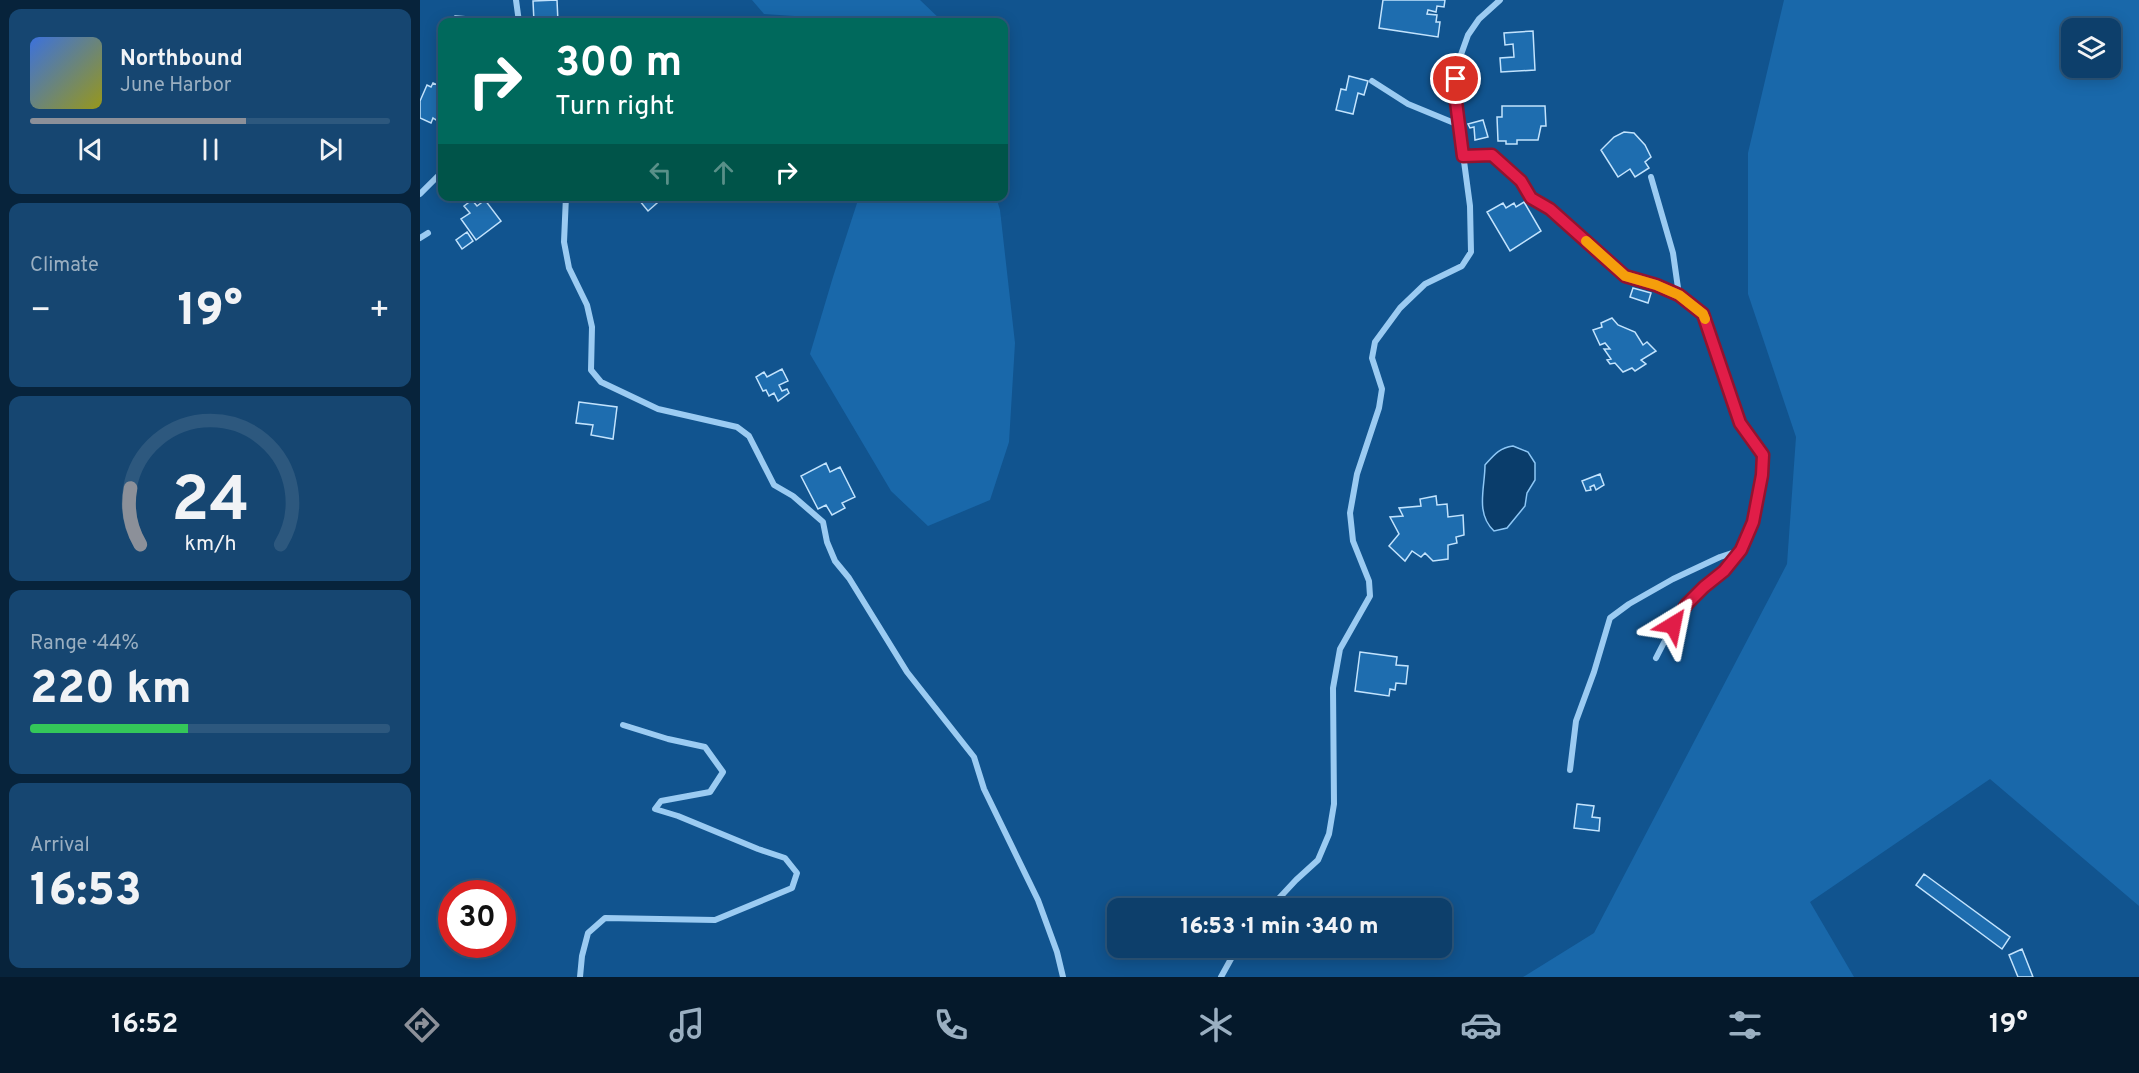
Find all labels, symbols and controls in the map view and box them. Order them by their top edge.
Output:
map controls [2061,18,2121,78]
button: layers [2061,18,2121,78]
text: 300 m [555,38,682,91]
icon: right [456,42,534,120]
text: Northbound [120,46,243,73]
pin [1430,53,1481,104]
icon: arrive [1439,62,1472,95]
text: June Harbor [120,73,232,99]
text: Turn right [555,90,674,124]
icon: previous [74,133,107,166]
icon: pause [194,133,227,166]
icon: next [314,133,347,166]
icon: left [644,156,677,189]
icon: ahead [707,156,740,189]
icon: right [770,156,803,189]
text: Climate [30,253,99,279]
text: 19° [177,284,243,341]
text: − [30,291,51,333]
text: + [369,291,390,333]
text: 24 [171,465,249,544]
text: km/h [184,532,236,559]
position arrow [1641,593,1705,657]
text: Range · 44% [30,631,139,657]
text: 220 km [30,662,192,719]
text: Arrival [30,833,90,859]
text: 16:53 [30,864,142,921]
speed limit sign: 30 [438,880,516,958]
text: 16:53 · 1 min · 340 m [1180,914,1379,941]
icon: directions [401,1004,443,1046]
icon: music [666,1004,708,1046]
icon: phone [930,1004,972,1046]
icon: climate [1195,1004,1237,1046]
icon: car [1460,1004,1502,1046]
icon: filters [1724,1004,1766,1046]
text: 16:52 [111,1008,178,1042]
text: 19° [1989,1008,2028,1042]

